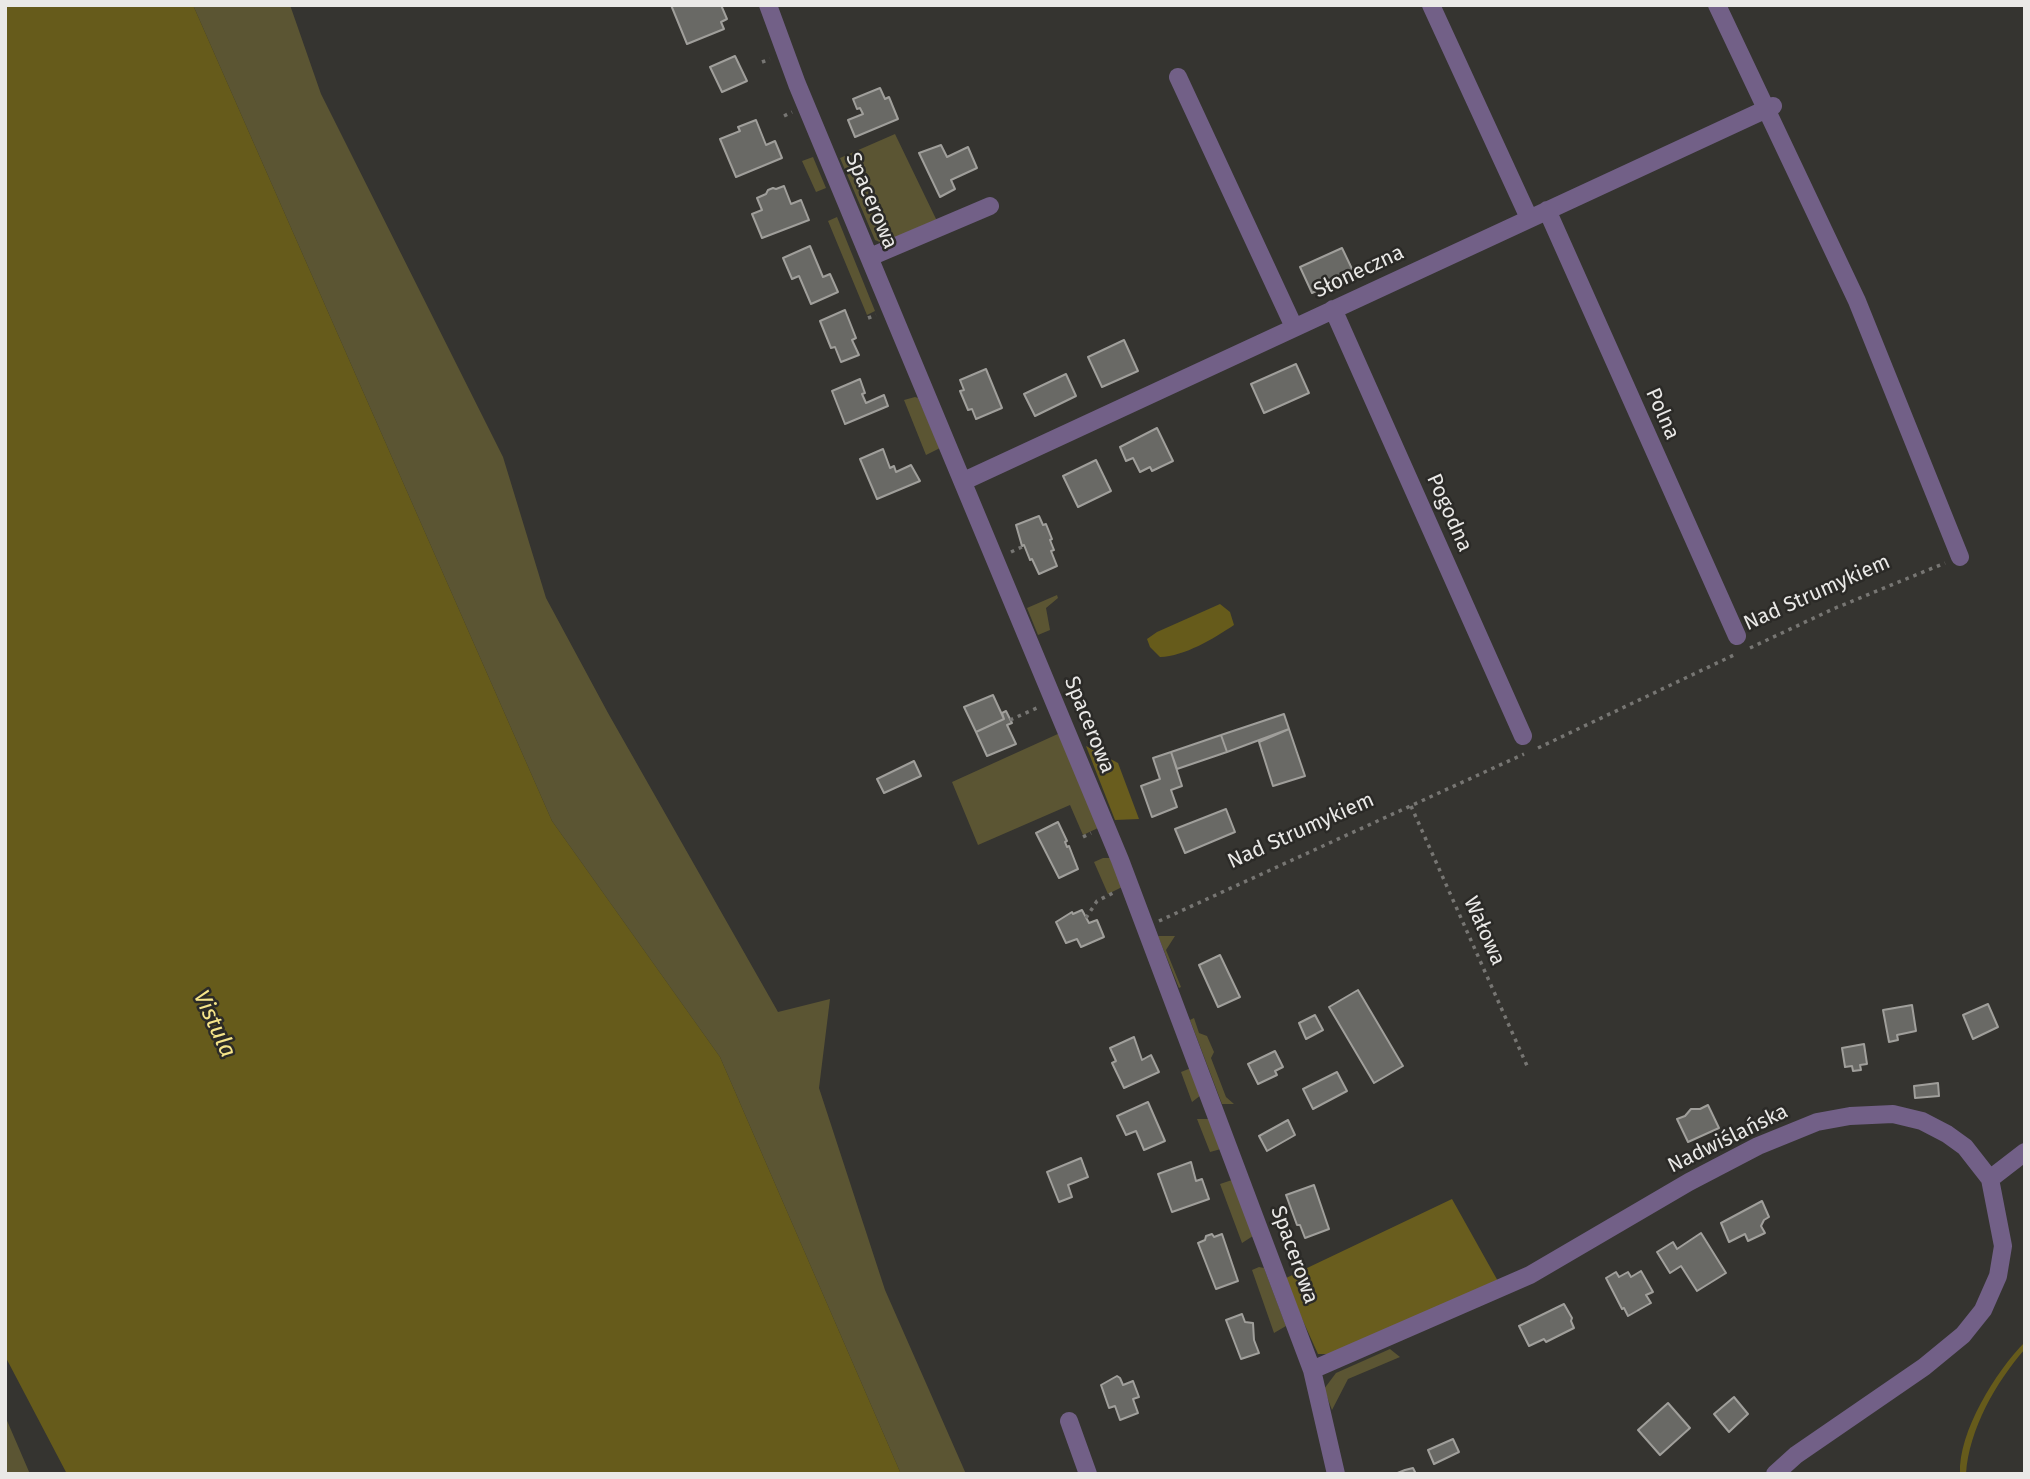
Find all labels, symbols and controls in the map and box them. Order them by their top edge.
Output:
street label: Spacerowa [839,149,903,253]
street label: Słoneczna [1310,240,1408,304]
street label: Polna [1640,384,1684,444]
street label: Pogodna [1421,470,1477,556]
street label: Nad Strumykiem [1740,549,1894,637]
street label: Spacerowa [1058,673,1120,777]
street label: Nad Strumykiem [1224,787,1378,875]
street label: Wałowa [1458,893,1510,969]
water label: Vistula [187,986,241,1062]
street label: Nadwiślańska [1664,1099,1792,1179]
street label: Spacerowa [1265,1203,1323,1307]

